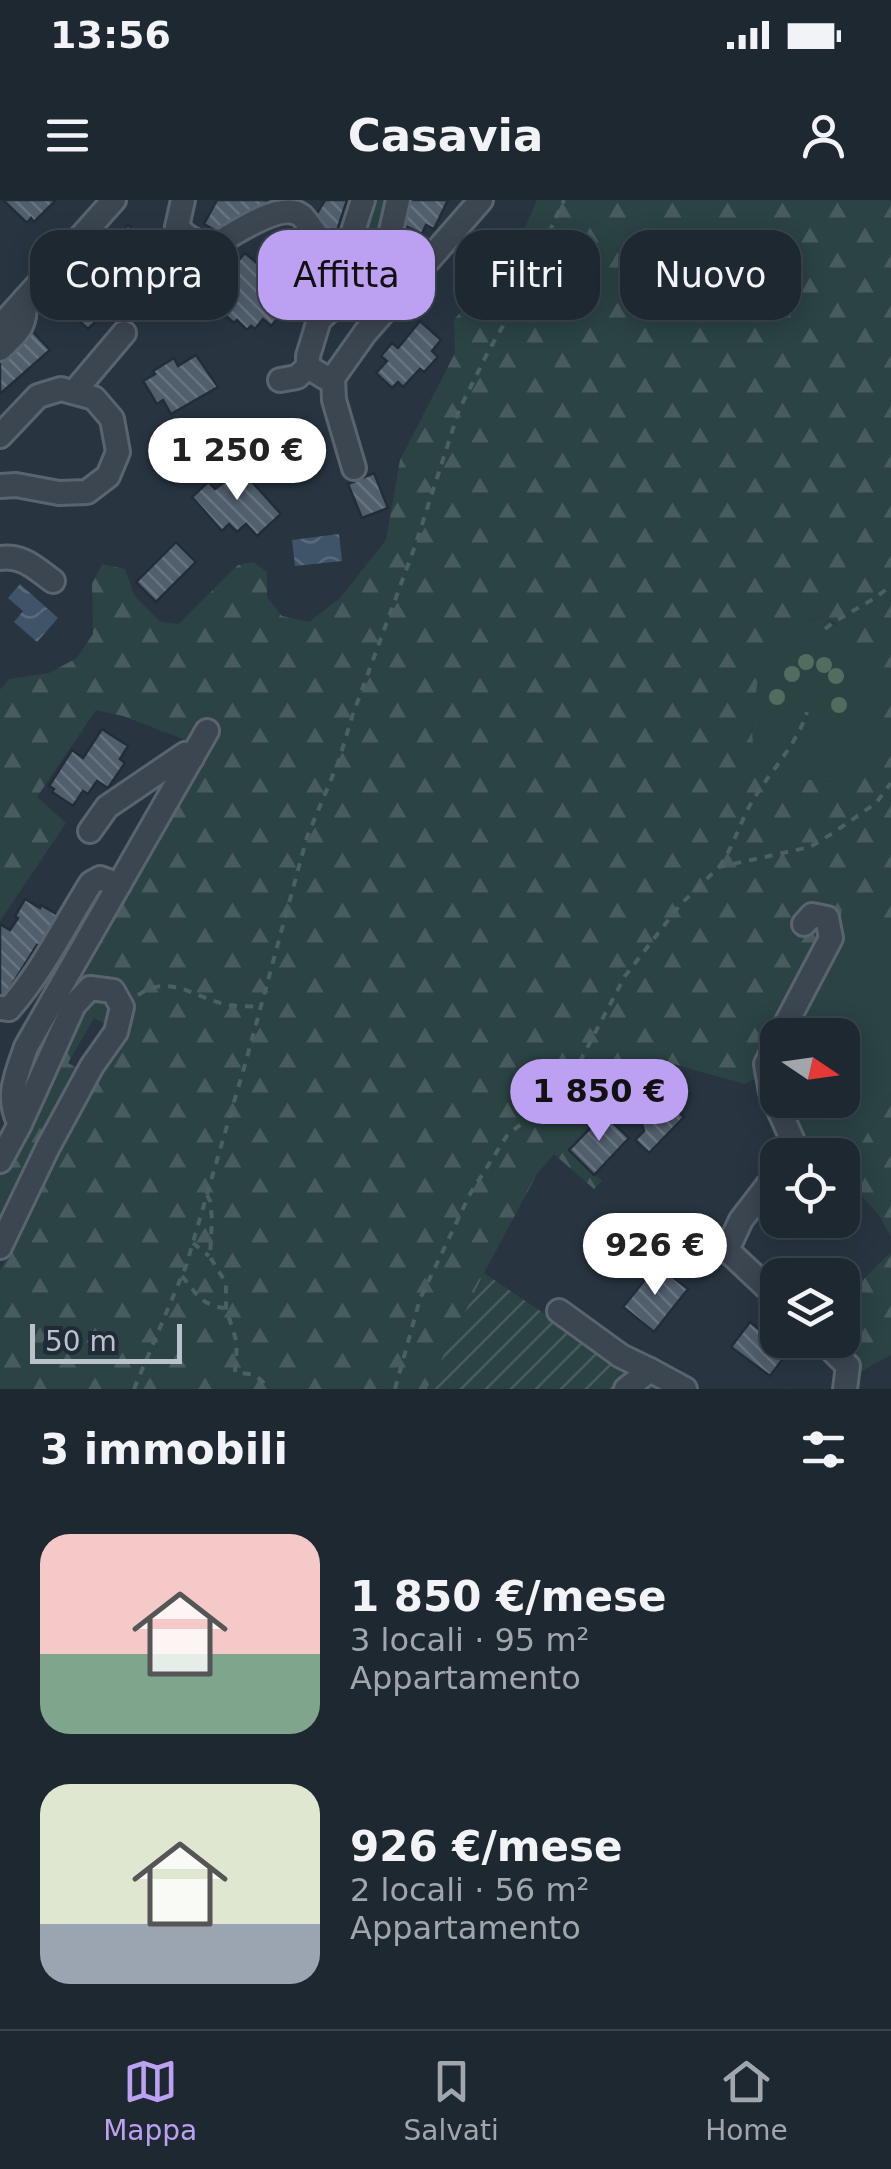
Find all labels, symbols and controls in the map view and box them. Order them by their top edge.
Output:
text: 13:56 [50,13,171,57]
icon: menu [40,108,95,163]
icon: person [796,108,851,163]
text: Casavia [348,109,543,162]
chip: Compra [30,230,238,320]
chip: Affitta [258,230,435,320]
chip: Filtri [455,230,600,320]
chip: Nuovo [620,230,801,320]
pin: 1 250 € [145,418,329,503]
text: 1 250 € [170,431,304,469]
north arrow [760,1018,860,1118]
map controls [760,1018,860,1358]
pin: 1 850 € [507,1059,691,1144]
text: 1 850 € [532,1072,666,1110]
button: locate [760,1138,860,1238]
pin: 926 € [585,1213,725,1298]
text: 926 € [605,1226,705,1264]
button: layers [760,1258,860,1358]
scale bar [30,1319,182,1364]
text: 50 m [45,1325,117,1358]
icon: filters [796,1422,851,1477]
text: 3 immobili [40,1425,288,1474]
text: 1 850 €/mese [350,1572,666,1621]
icon: home [120,1574,240,1694]
text: 3 locali · 95 m² [350,1621,589,1659]
text: Appartamento [350,1659,581,1697]
text: 926 €/mese [350,1822,623,1871]
icon: home [120,1824,240,1944]
text: 2 locali · 56 m² [350,1871,589,1909]
text: Appartamento [350,1909,581,1947]
tab: Mappa [103,2054,197,2147]
tab: Salvati [404,2054,499,2147]
tab: Home [705,2054,788,2147]

